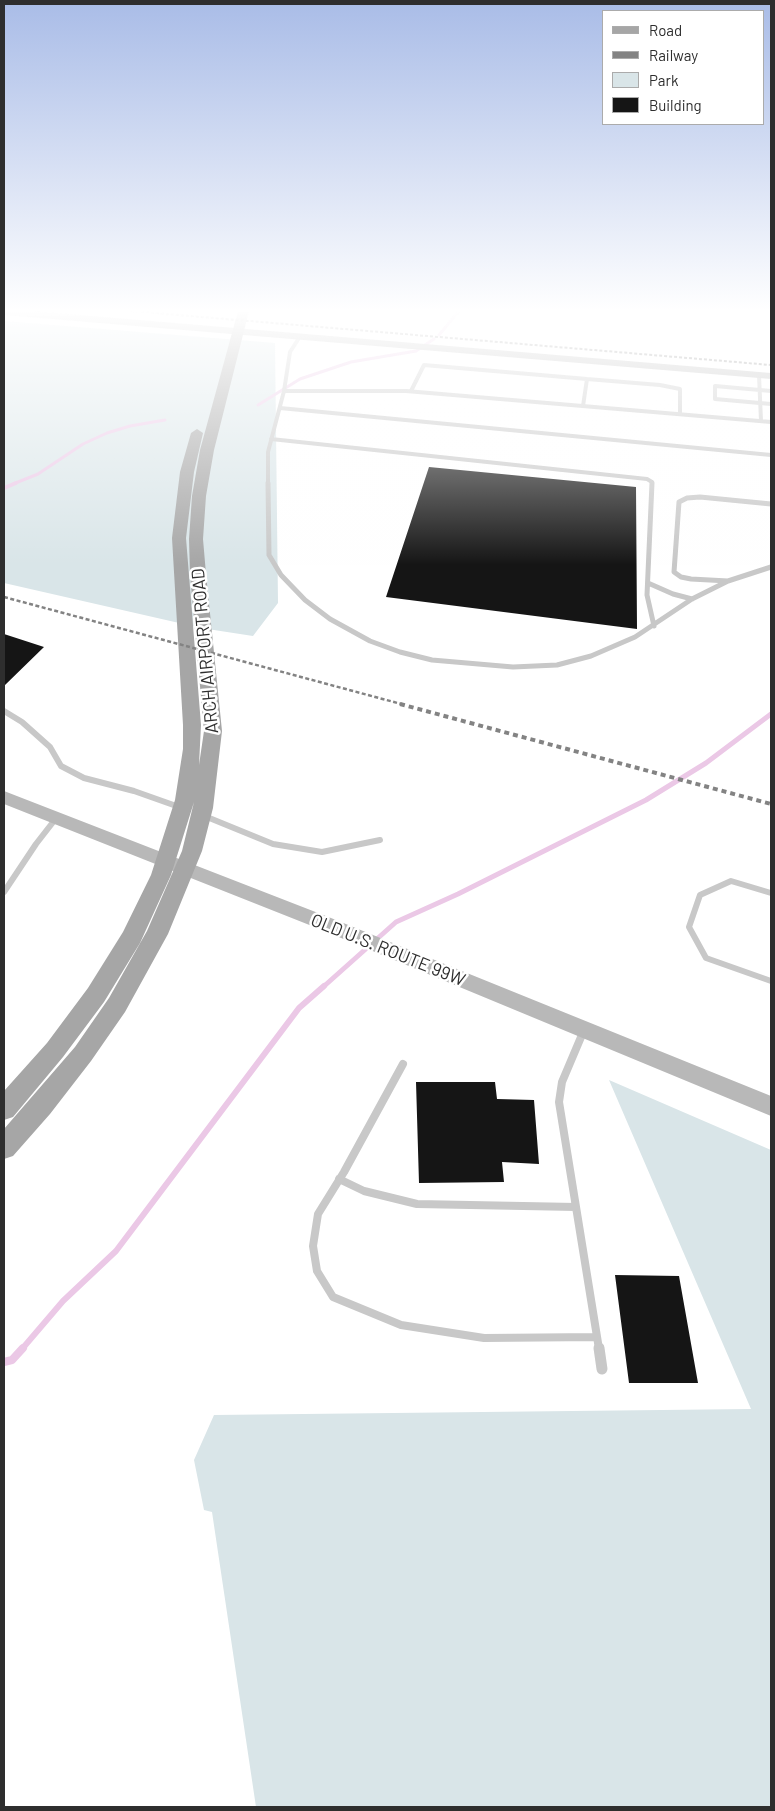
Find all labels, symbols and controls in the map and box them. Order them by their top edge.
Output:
legend [602,10,765,125]
text: Road [649,21,682,39]
text: Railway [649,46,698,64]
text: Park [649,71,678,89]
text: Building [649,96,702,114]
street label: ARCH AIRPORT ROAD [187,567,223,735]
street label: OLD U.S. ROUTE 99W [308,909,468,991]

